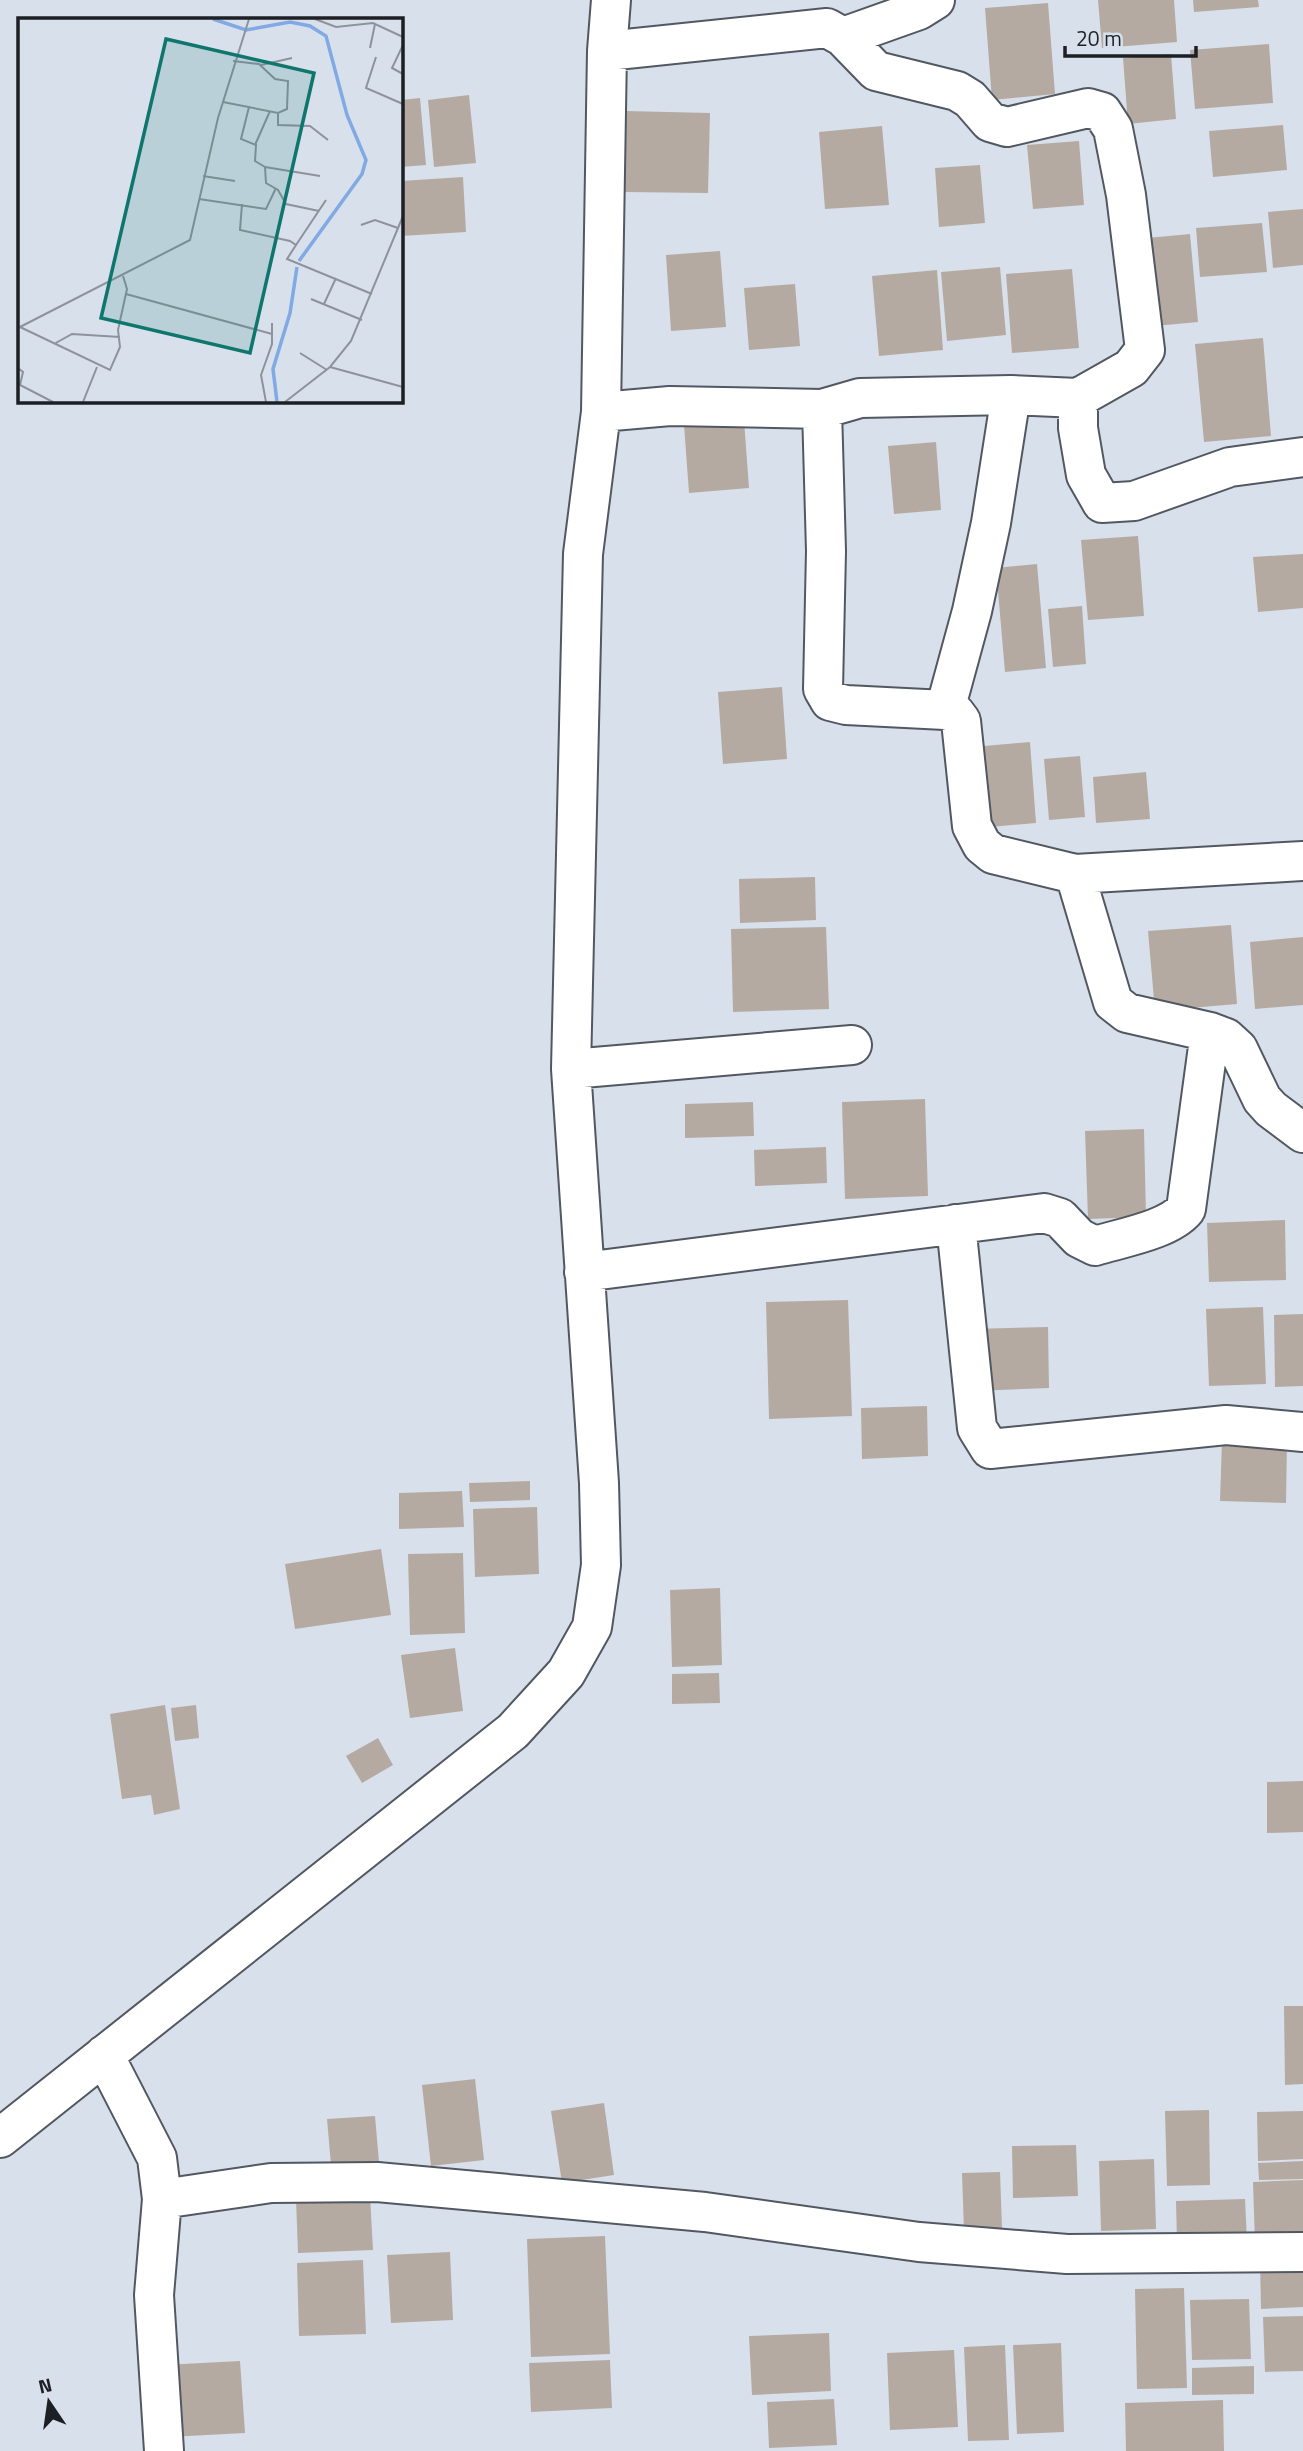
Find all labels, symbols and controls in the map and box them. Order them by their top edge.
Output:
scale bar [1065,14,1196,58]
inset map [18,18,402,402]
text: 20 m [1076,22,1122,54]
north arrow [14,2367,84,2437]
text: N [35,2369,55,2401]

